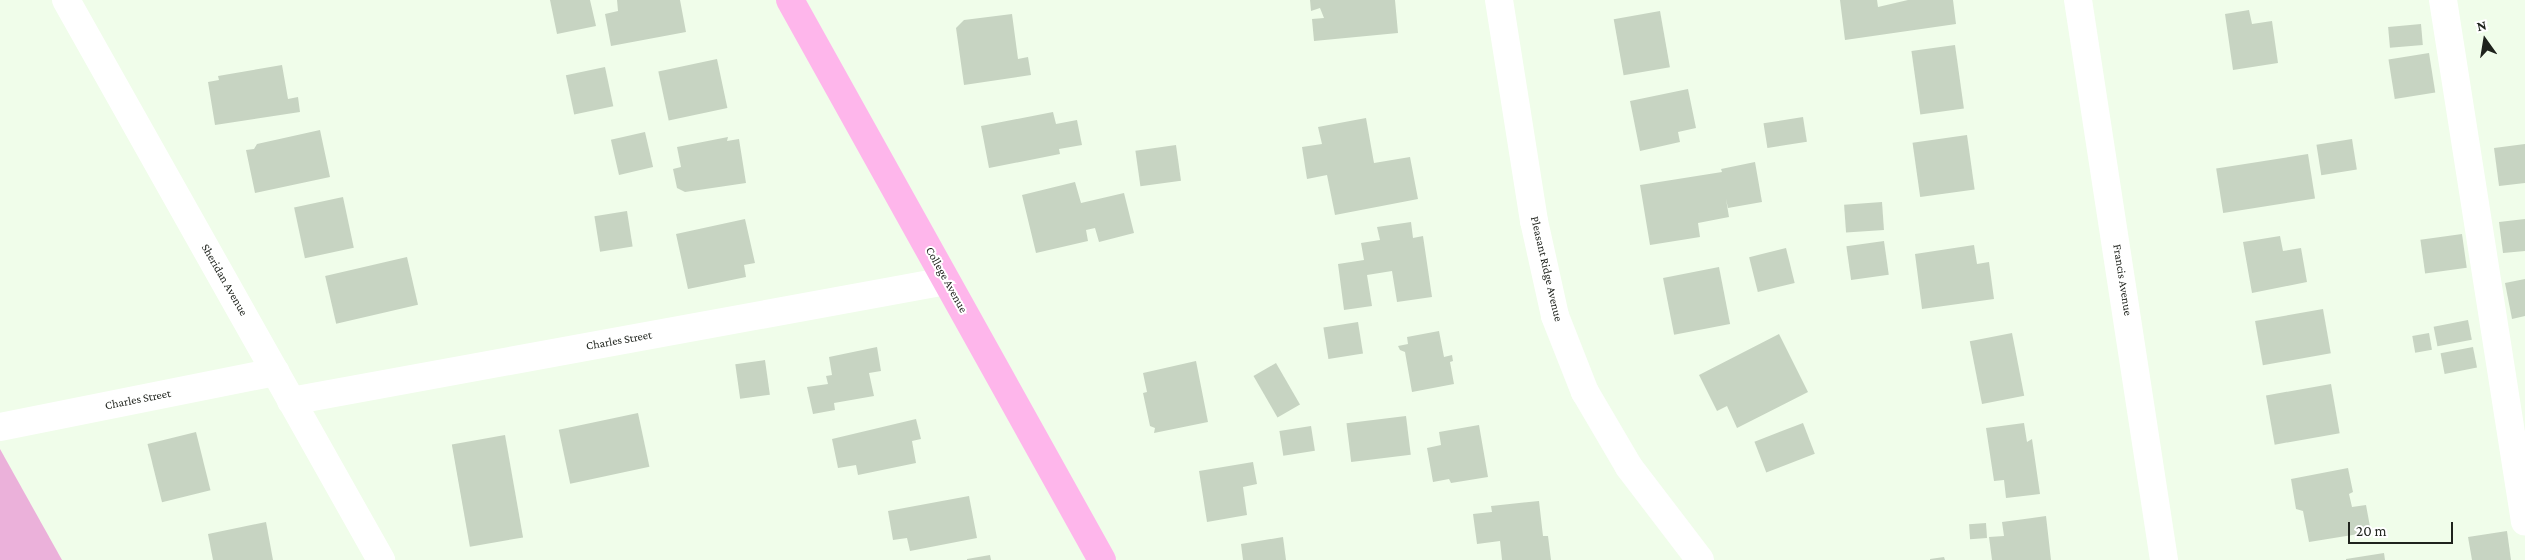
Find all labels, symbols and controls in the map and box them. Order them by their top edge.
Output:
north arrow [2460,15,2510,65]
text: N [2475,17,2488,34]
street label: Pleasant Ridge Avenue [1527,215,1565,323]
street label: Sheridan Avenue [198,241,250,319]
street label: Francis Avenue [2109,243,2135,317]
street label: College Avenue [922,245,970,315]
street label: Charles Street [585,328,653,354]
street label: Charles Street [104,387,172,413]
scale bar [2350,512,2455,544]
text: 20 m [2356,523,2387,539]

